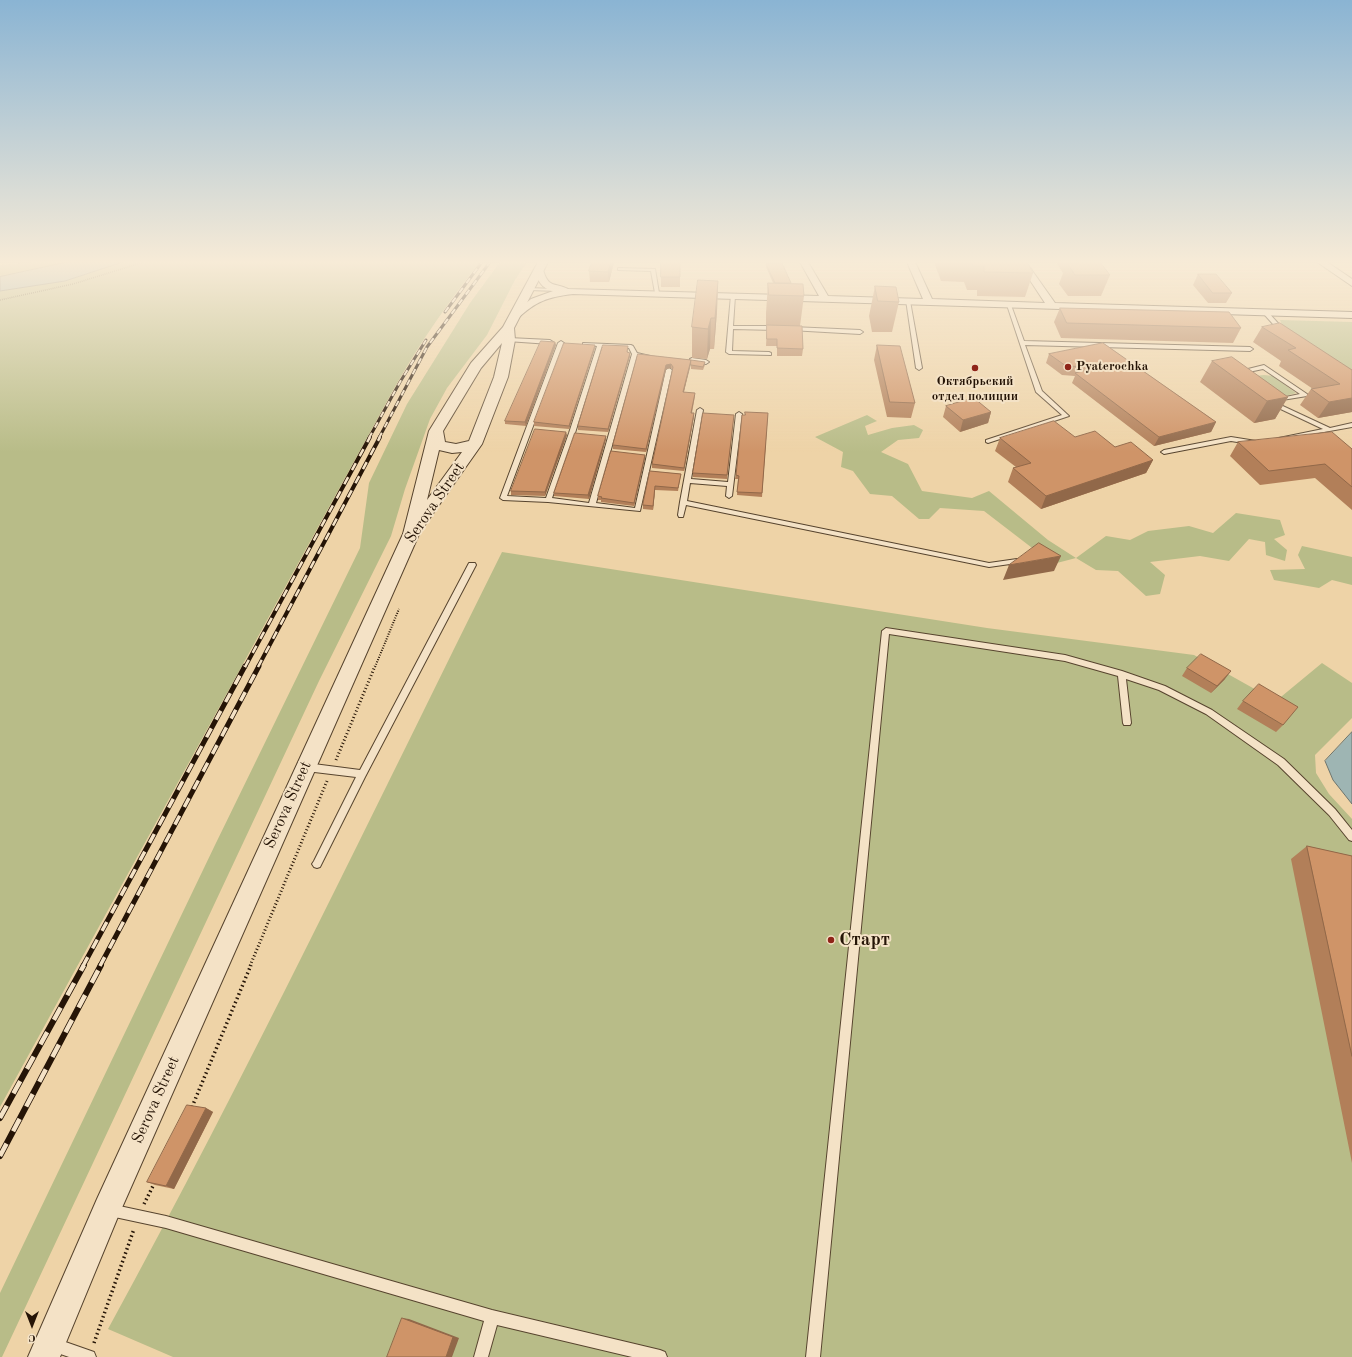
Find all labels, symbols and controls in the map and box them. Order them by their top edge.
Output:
place label: Pyaterochka [1076,359,1148,375]
marker: Pyaterochka [1063,362,1073,372]
marker: Октябрьский отдел полиции [970,363,980,373]
place label: Октябрьский отдел полиции [932,374,1018,405]
street label: Serova Street [401,459,469,547]
street label: Serova Street [260,758,316,852]
place label: Старт [839,929,890,951]
marker: Старт [826,935,836,945]
street label: Serova Street [128,1053,184,1147]
north arrow [12,1305,52,1345]
text: С [28,1332,36,1343]

